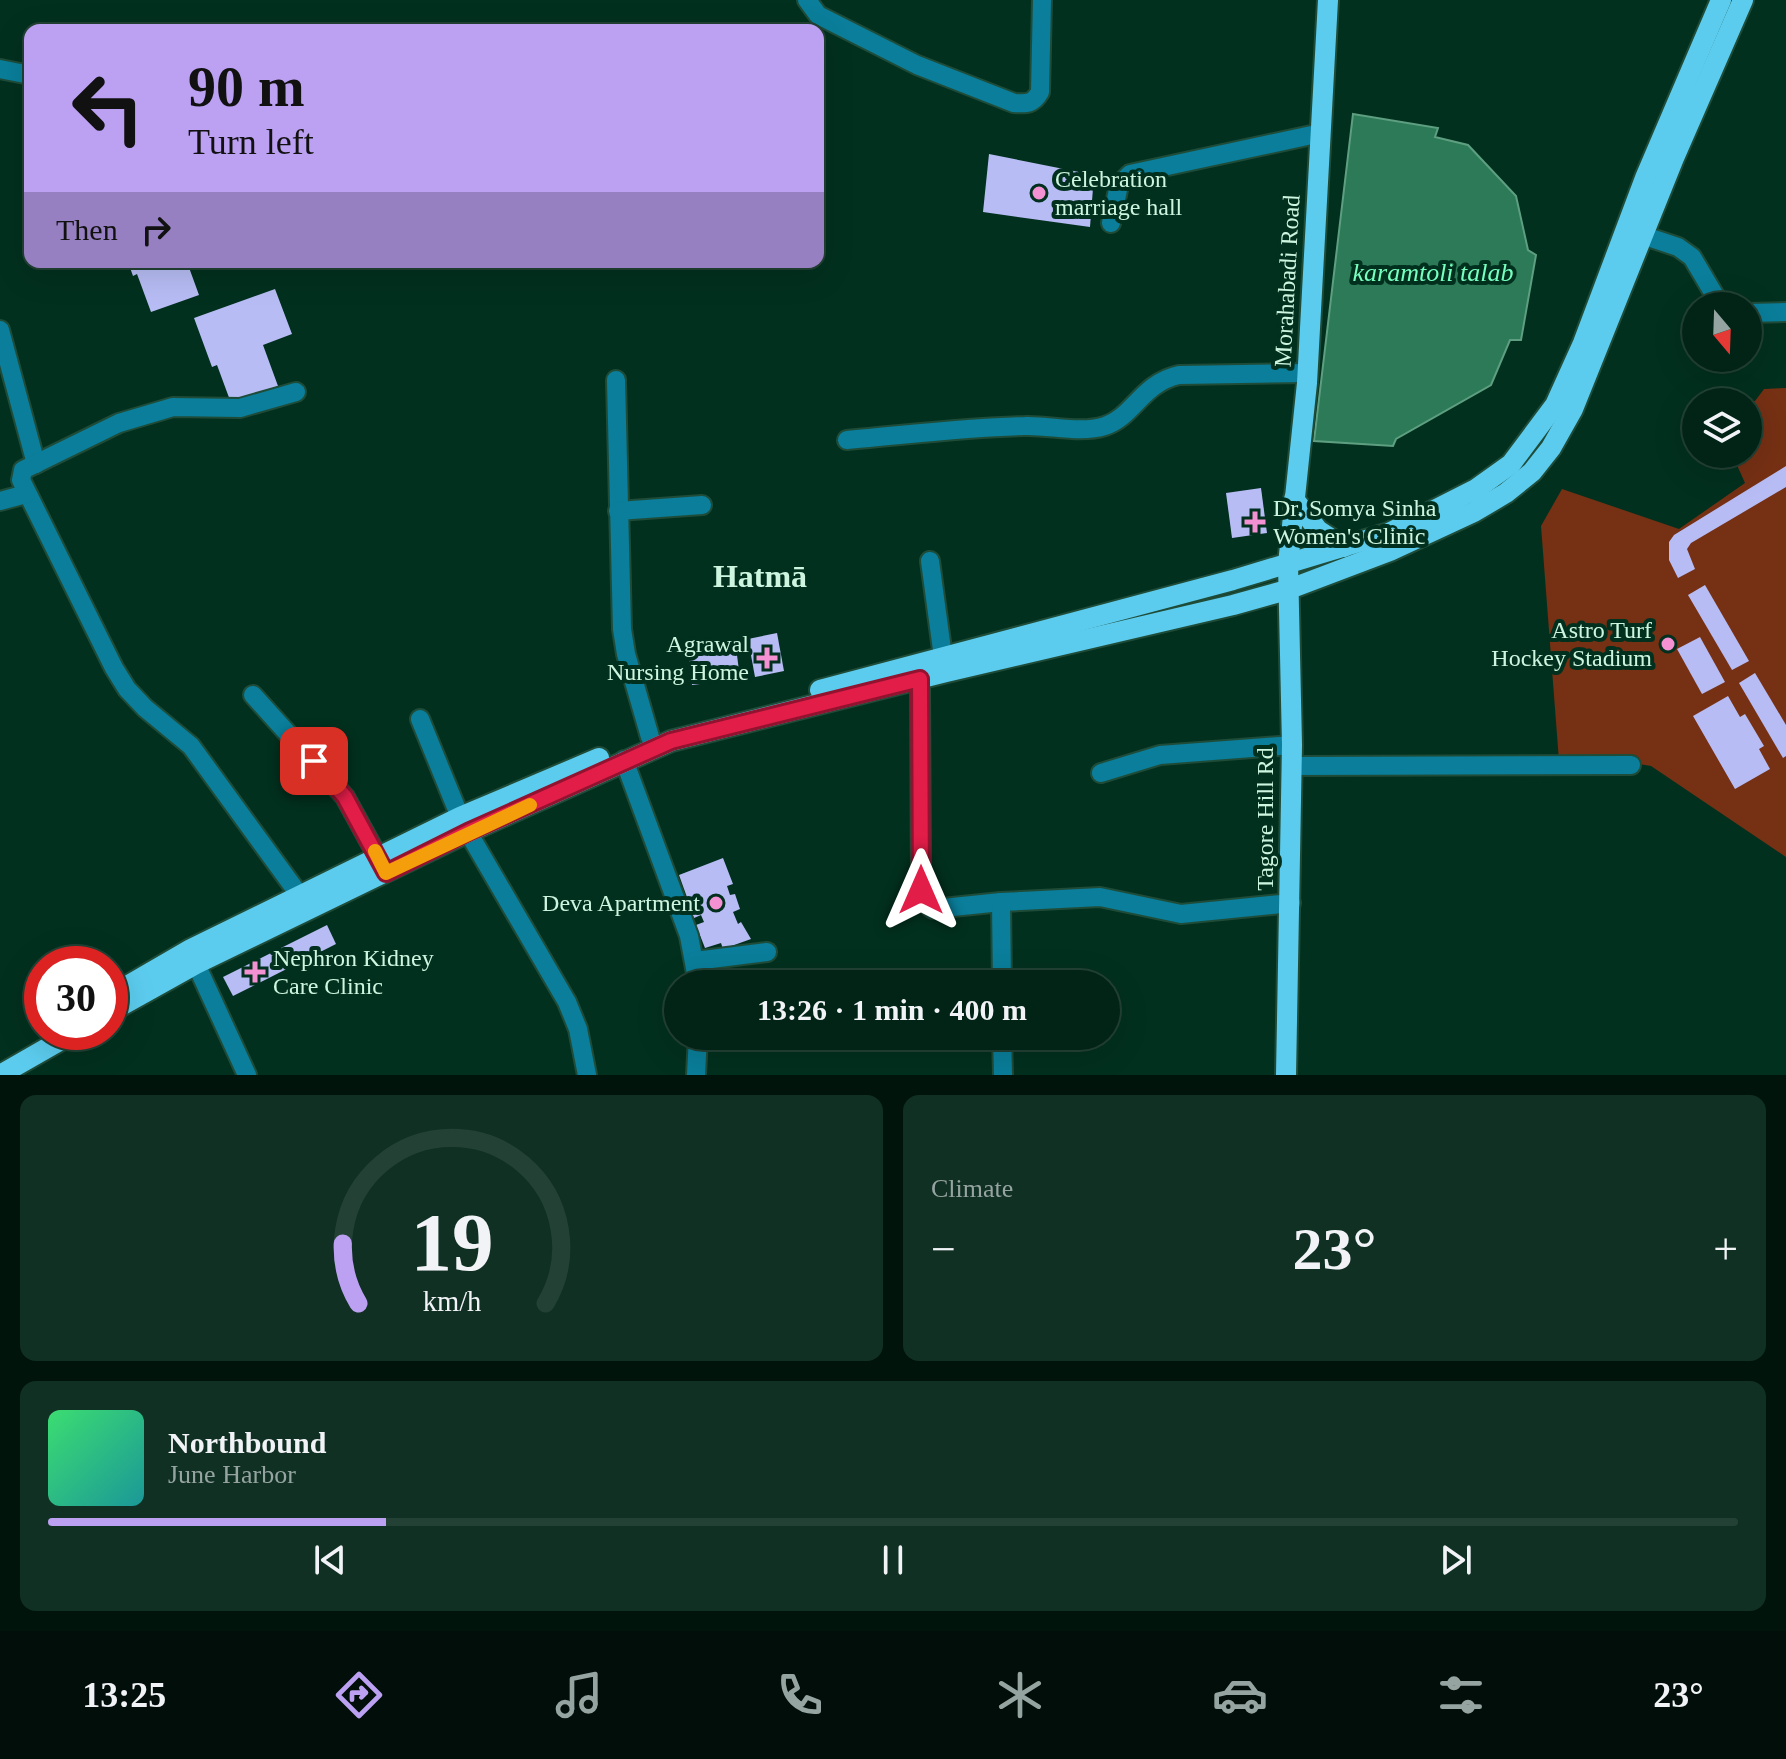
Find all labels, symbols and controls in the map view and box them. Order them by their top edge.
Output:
icon: left [56,56,160,160]
text: 90 m [188,56,305,118]
text: Turn left [188,122,314,162]
place label: Celebration marriage hall [1055,166,1183,220]
marker: Celebration marriage hall [1030,184,1048,202]
street label: Morahabadi Road [1270,194,1304,368]
icon: right [134,208,178,252]
text: Then [56,213,118,246]
water label: karamtoli talab [1352,258,1514,287]
north arrow [1682,292,1762,372]
map controls [1682,292,1762,468]
button: layers [1682,388,1762,468]
place label: Dr. Somya Sinha Women's Clinic [1273,495,1437,549]
marker: Dr. Somya Sinha Women's Clinic [1244,511,1266,533]
district label: Hatmā [713,558,807,594]
place label: Astro Turf Hockey Stadium [1491,617,1652,671]
place label: Agrawal Nursing Home [607,631,749,685]
marker: Astro Turf Hockey Stadium [1659,635,1677,653]
marker: Agrawal Nursing Home [756,647,778,669]
pin [280,727,348,795]
icon: arrive [292,739,336,783]
street label: Tagore Hill Rd [1252,747,1278,891]
position arrow [879,848,963,932]
place label: Deva Apartment [542,890,700,916]
marker: Deva Apartment [707,894,725,912]
place label: Nephron Kidney Care Clinic [273,945,434,999]
speed limit sign: 30 [24,946,128,1050]
marker: Nephron Kidney Care Clinic [244,961,266,983]
text: 13:26 · 1 min · 400 m [757,993,1027,1026]
text: Climate [931,1174,1013,1203]
text: 19 [410,1196,493,1288]
text: 23° [1293,1216,1377,1282]
text: − [931,1225,956,1274]
text: + [1713,1225,1738,1274]
text: km/h [422,1286,481,1317]
text: Northbound [168,1426,326,1459]
text: June Harbor [168,1460,296,1489]
icon: previous [308,1538,352,1582]
icon: pause [871,1538,915,1582]
icon: next [1434,1538,1478,1582]
icon: directions [331,1667,387,1723]
icon: music [551,1667,607,1723]
icon: phone [772,1667,828,1723]
icon: climate [992,1667,1048,1723]
icon: car [1212,1667,1268,1723]
icon: filters [1433,1667,1489,1723]
text: 13:25 [82,1675,166,1715]
text: 23° [1653,1675,1704,1715]

